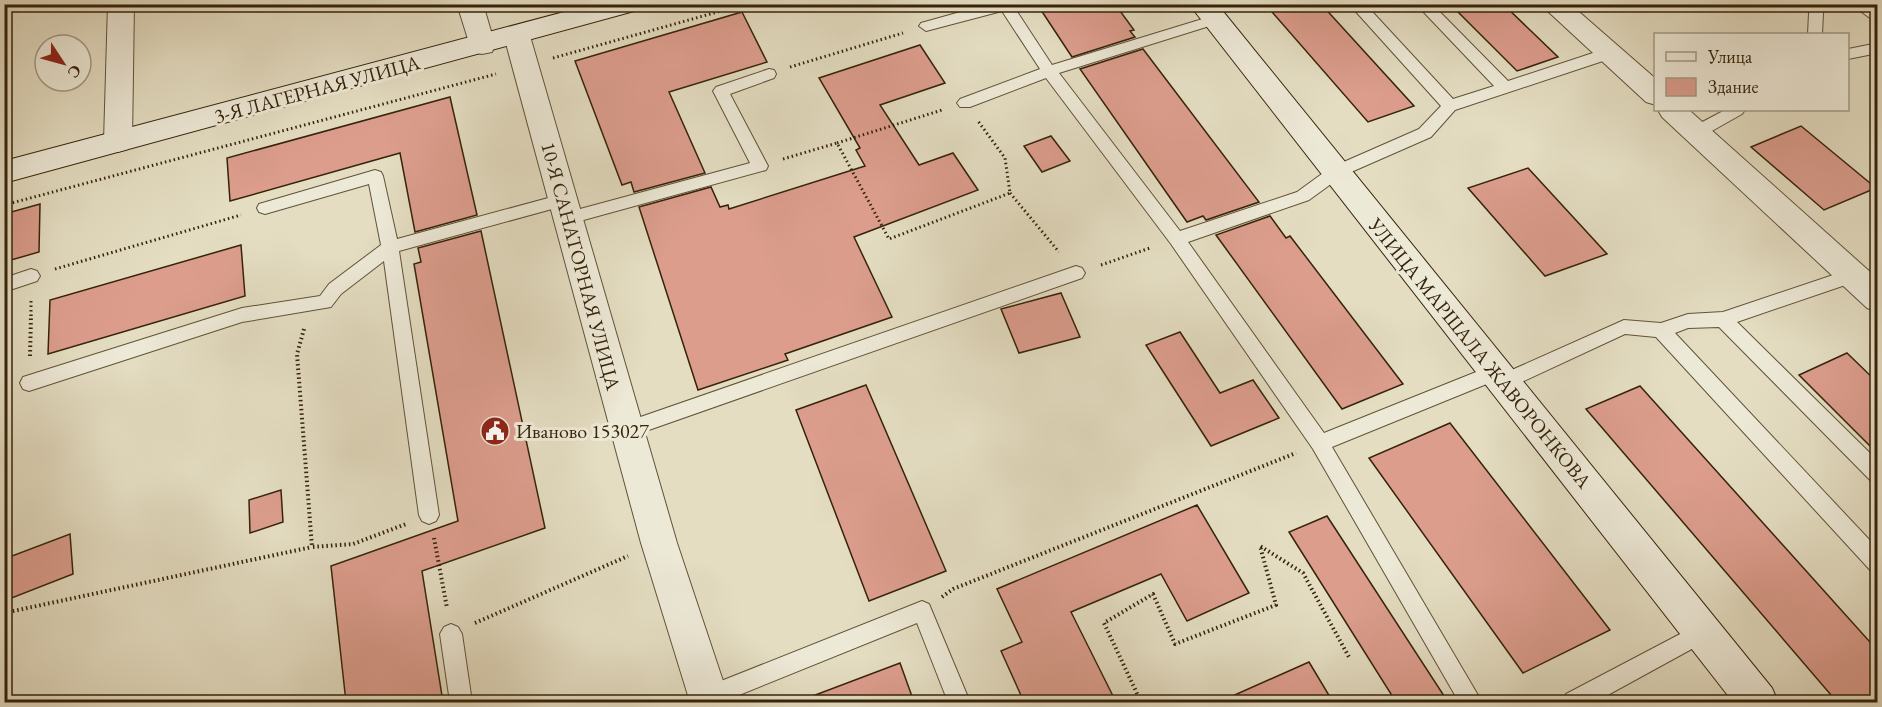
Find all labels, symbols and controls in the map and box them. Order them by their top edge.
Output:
north arrow [33,33,93,93]
legend [1654,33,1849,111]
text: Улица [1707,45,1753,68]
street label: 3-Я ЛАГЕРНАЯ УЛИЦА [211,49,423,129]
text: С [63,61,87,82]
text: Здание [1708,75,1758,98]
street label: 10-Я САНАТОРНАЯ УЛИЦА [535,139,627,393]
street label: УЛИЦА МАРШАЛА ЖАВОРОНКОВА [1362,212,1597,494]
public building icon: Иваново 153027 [479,415,511,447]
place label: Иваново 153027 [516,418,649,444]

